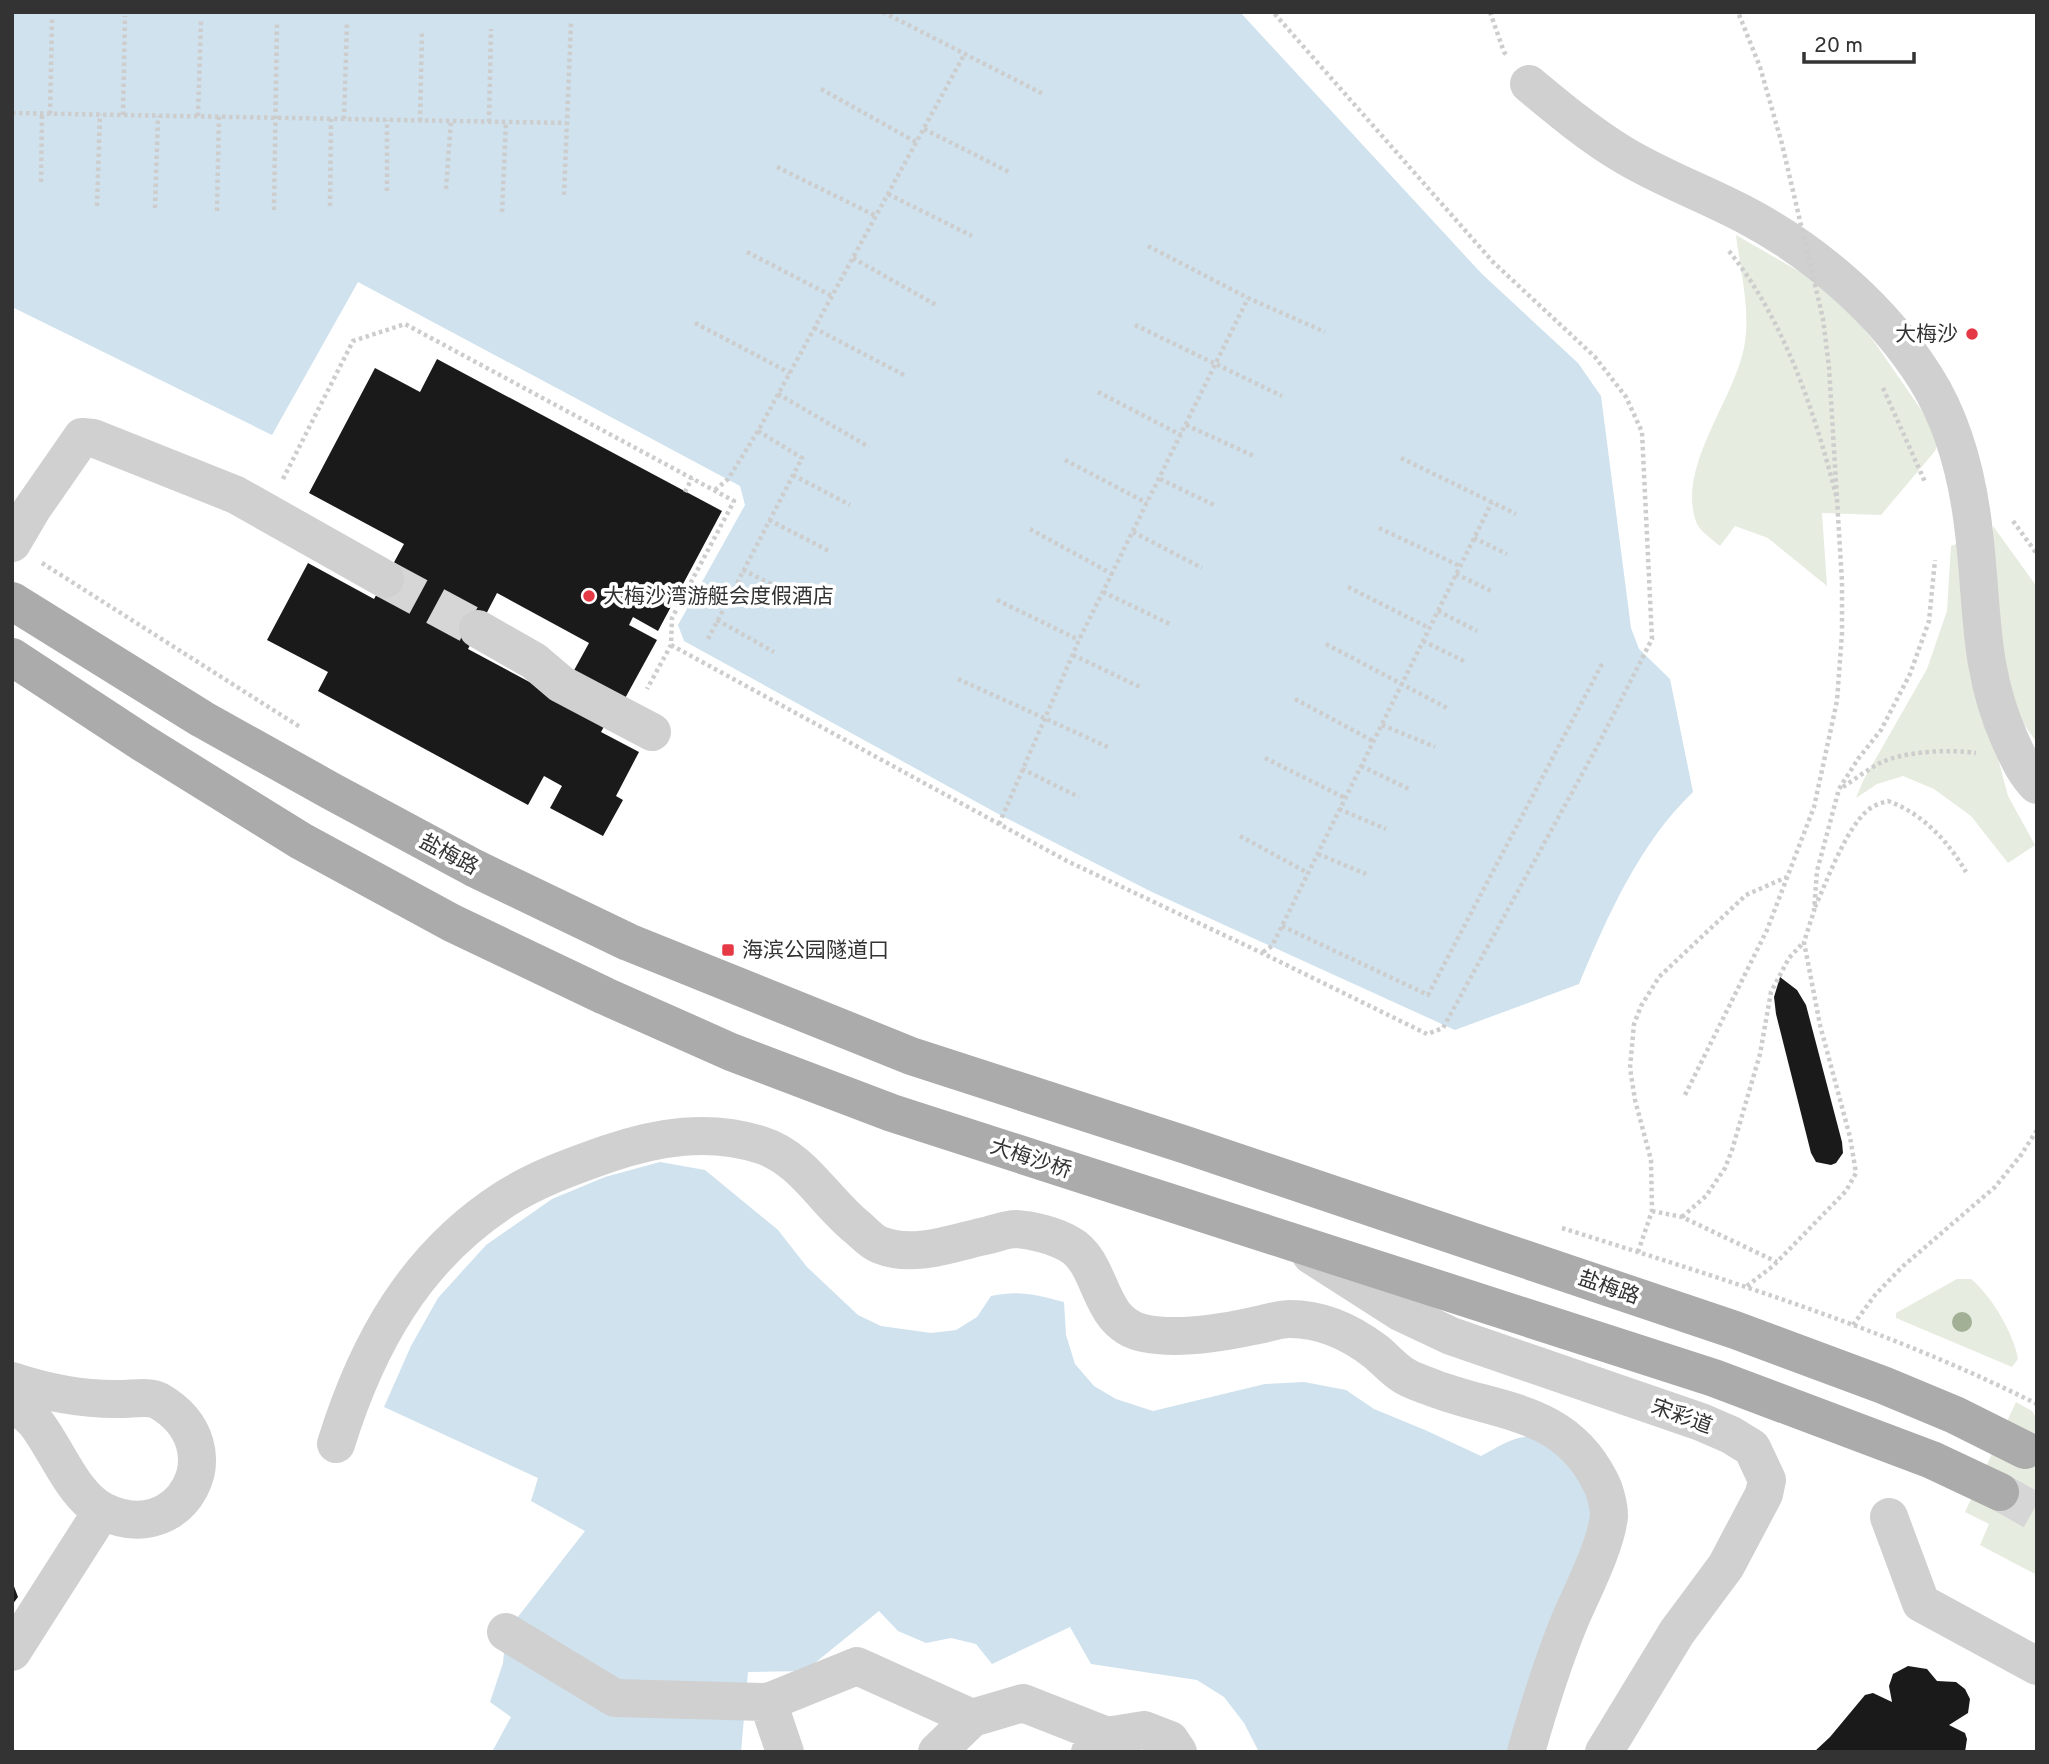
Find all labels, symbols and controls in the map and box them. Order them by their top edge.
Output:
scale bar [1804,21,1914,65]
text: 20 m [1814,33,1863,60]
place label: 大梅沙 [1895,322,1958,349]
marker: 大梅沙 [1964,326,1980,342]
place label: 大梅沙湾游艇会度假酒店 [603,584,834,611]
marker: 大梅沙湾游艇会度假酒店 [581,588,597,604]
street label: 盐梅路 [414,829,482,882]
place label: 海滨公园隧道口 [742,938,889,965]
marker: 海滨公园隧道口 [720,942,736,958]
street label: 大梅沙桥 [986,1134,1075,1185]
street label: 盐梅路 [1574,1265,1643,1311]
street label: 宋彩道 [1647,1394,1716,1441]

